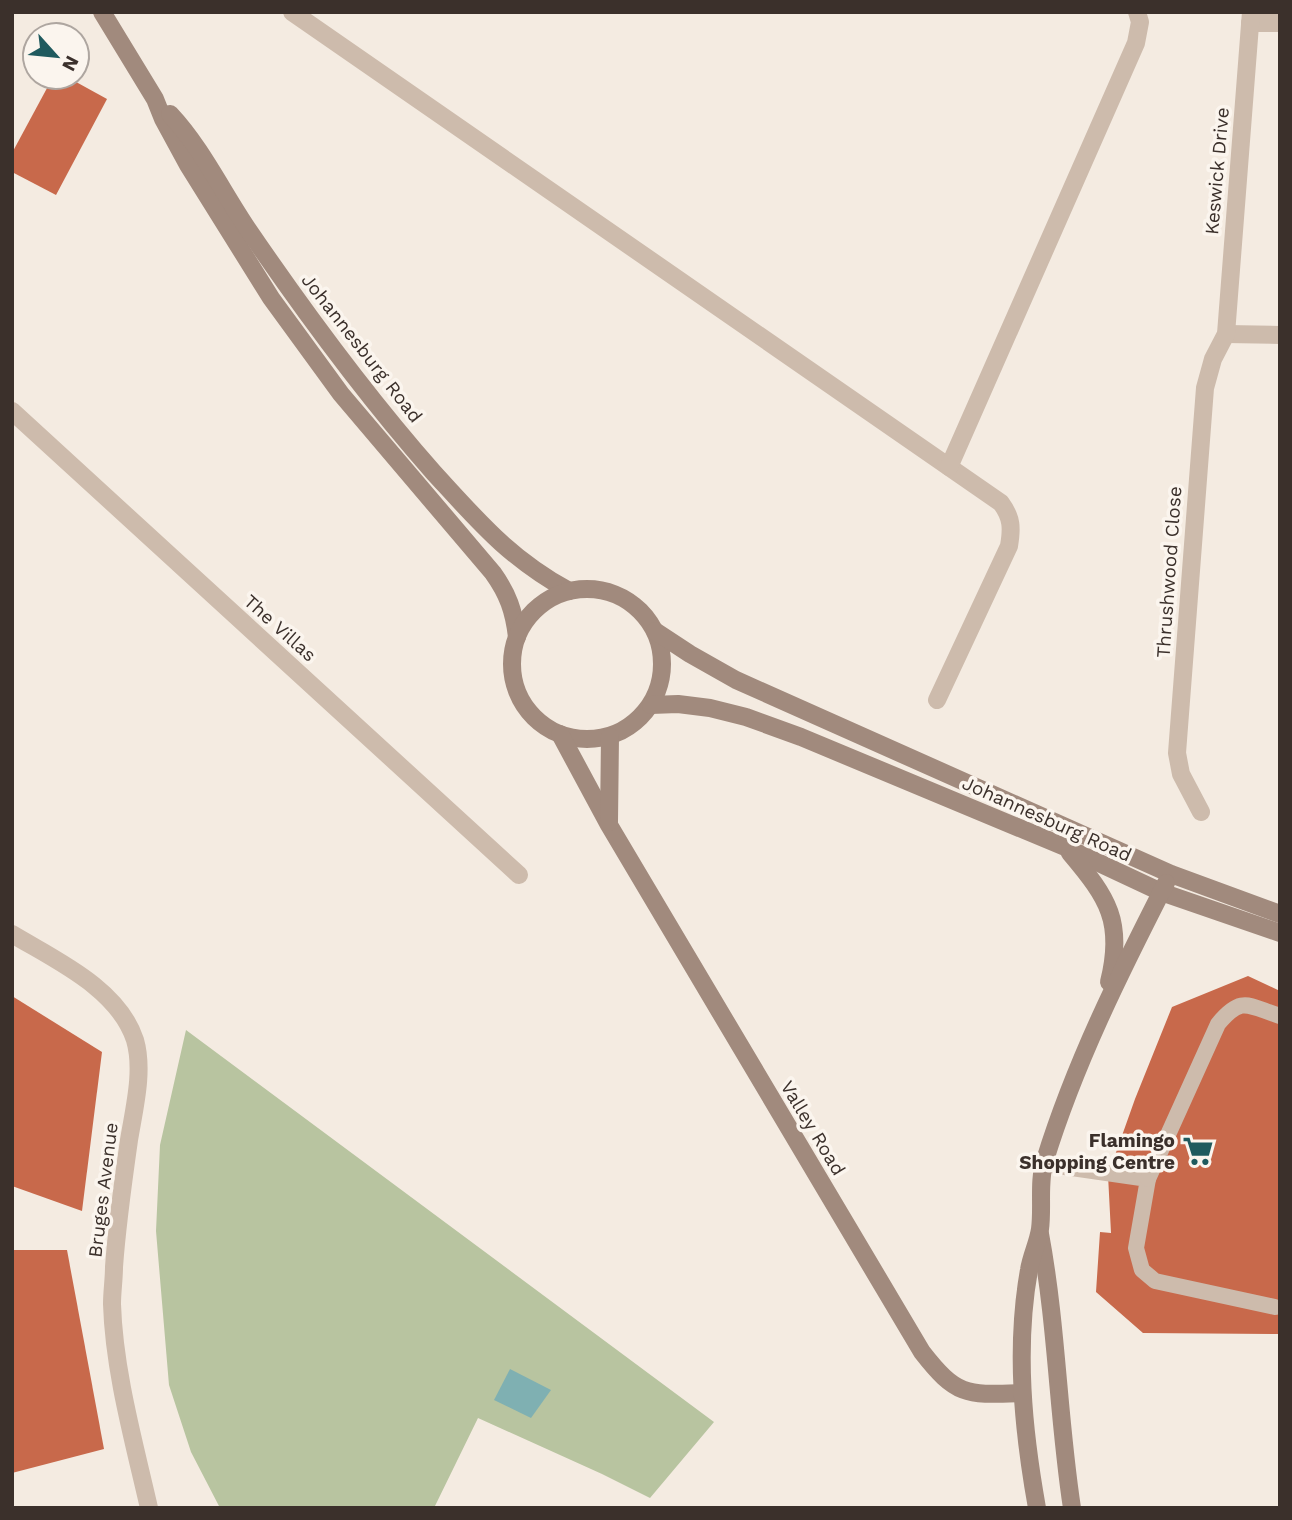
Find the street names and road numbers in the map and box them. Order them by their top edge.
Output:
street label: Keswick Drive [1200,106,1234,236]
street label: Johannesburg Road [297,269,427,427]
street label: Thrushwood Close [1152,485,1186,659]
street label: The Villas [239,590,321,666]
street label: Johannesburg Road [959,771,1135,867]
street label: Valley Road [776,1077,850,1179]
street label: Bruges Avenue [83,1121,123,1259]

